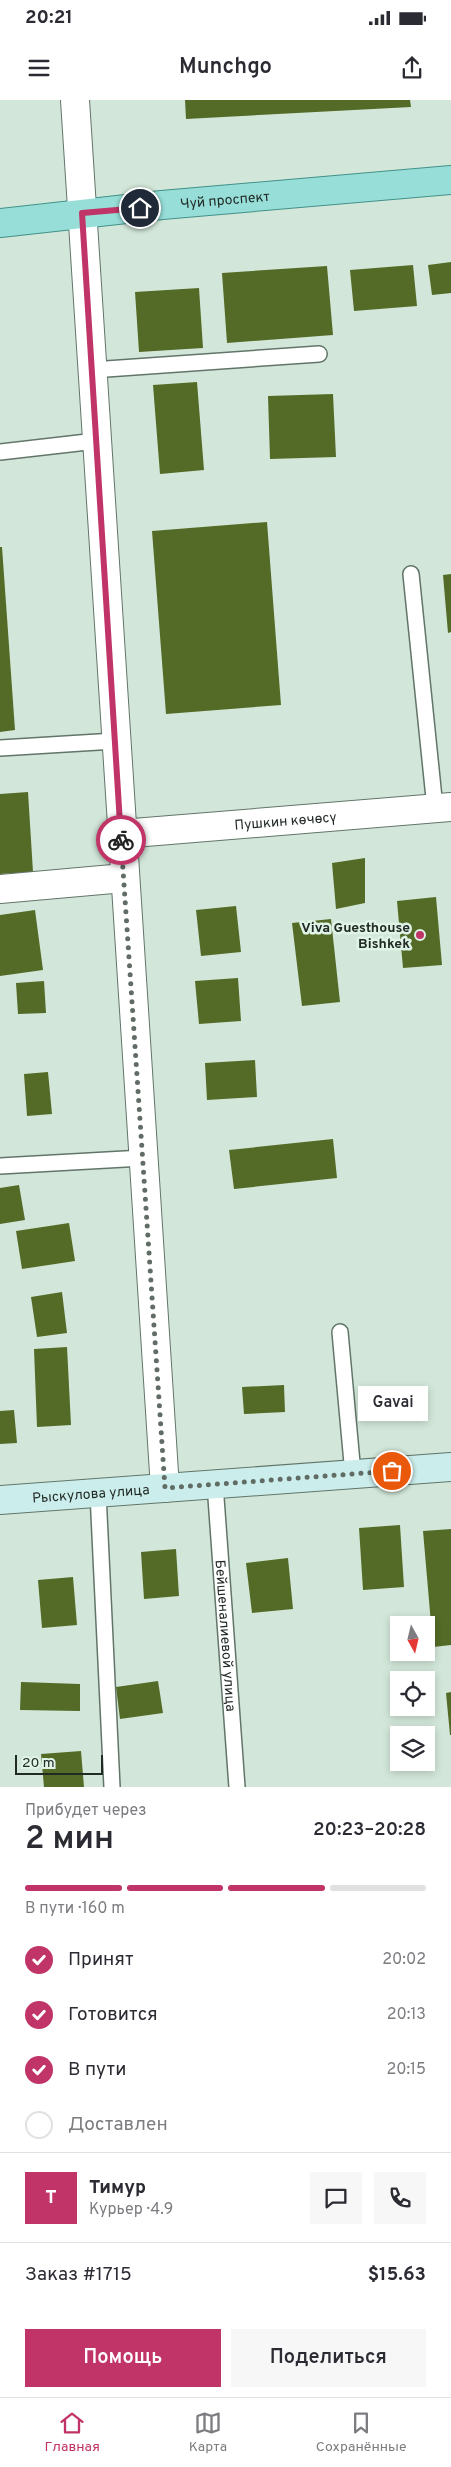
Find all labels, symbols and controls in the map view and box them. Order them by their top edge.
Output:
text: 20:21 [25,6,73,30]
icon: menu [25,54,53,82]
text: Munchgo [179,54,272,81]
icon: share [398,54,426,82]
pin [119,187,161,229]
street label: Чуй проспект [179,189,270,213]
icon: home [126,194,154,222]
street label: Пушкин көчөсү [234,809,337,835]
courier [96,815,146,865]
icon: bike [107,826,135,854]
place label: Viva Guesthouse Bishkek [301,920,410,953]
marker: Viva Guesthouse Bishkek [414,929,426,941]
callout: Gavai [357,1386,427,1421]
text: Gavai [372,1393,414,1413]
pin [371,1450,413,1492]
icon: bag [378,1457,406,1485]
street label: Рыскулова улица [32,1482,150,1508]
street label: Бейшеналиевой улица [211,1559,239,1712]
north arrow [390,1616,435,1661]
map controls [390,1616,435,1771]
button: locate [390,1671,435,1716]
button: layers [390,1726,435,1771]
scale bar [15,1752,102,1775]
text: 20 m [22,1755,55,1772]
text: Прибудет через [25,1801,147,1821]
text: 20:23–20:28 [313,1818,426,1842]
text: 2 мин [25,1820,114,1860]
text: В пути · 160 m [25,1899,125,1919]
icon: check [25,1946,53,1974]
text: Принят [68,1948,134,1972]
text: 20:02 [382,1950,426,1970]
icon: check [25,2001,53,2029]
text: Готовится [68,2003,158,2027]
text: 20:13 [387,2005,426,2025]
icon: check [25,2056,53,2084]
text: В пути [68,2058,126,2082]
text: 20:15 [386,2060,426,2080]
text: Доставлен [68,2113,168,2137]
button: chat [310,2172,362,2224]
button: phone [374,2172,426,2224]
text: Тимур [89,2176,146,2200]
text: Т [45,2186,57,2210]
text: Курьер · 4.9 [89,2200,173,2220]
text: Заказ #1715 [25,2263,132,2287]
text: $15.63 [368,2263,426,2287]
button: Помощь [25,2329,221,2387]
button: Поделиться [231,2329,426,2387]
tab: Главная [44,2409,100,2456]
tab: Карта [189,2409,227,2456]
tab: Сохранённые [316,2409,407,2456]

